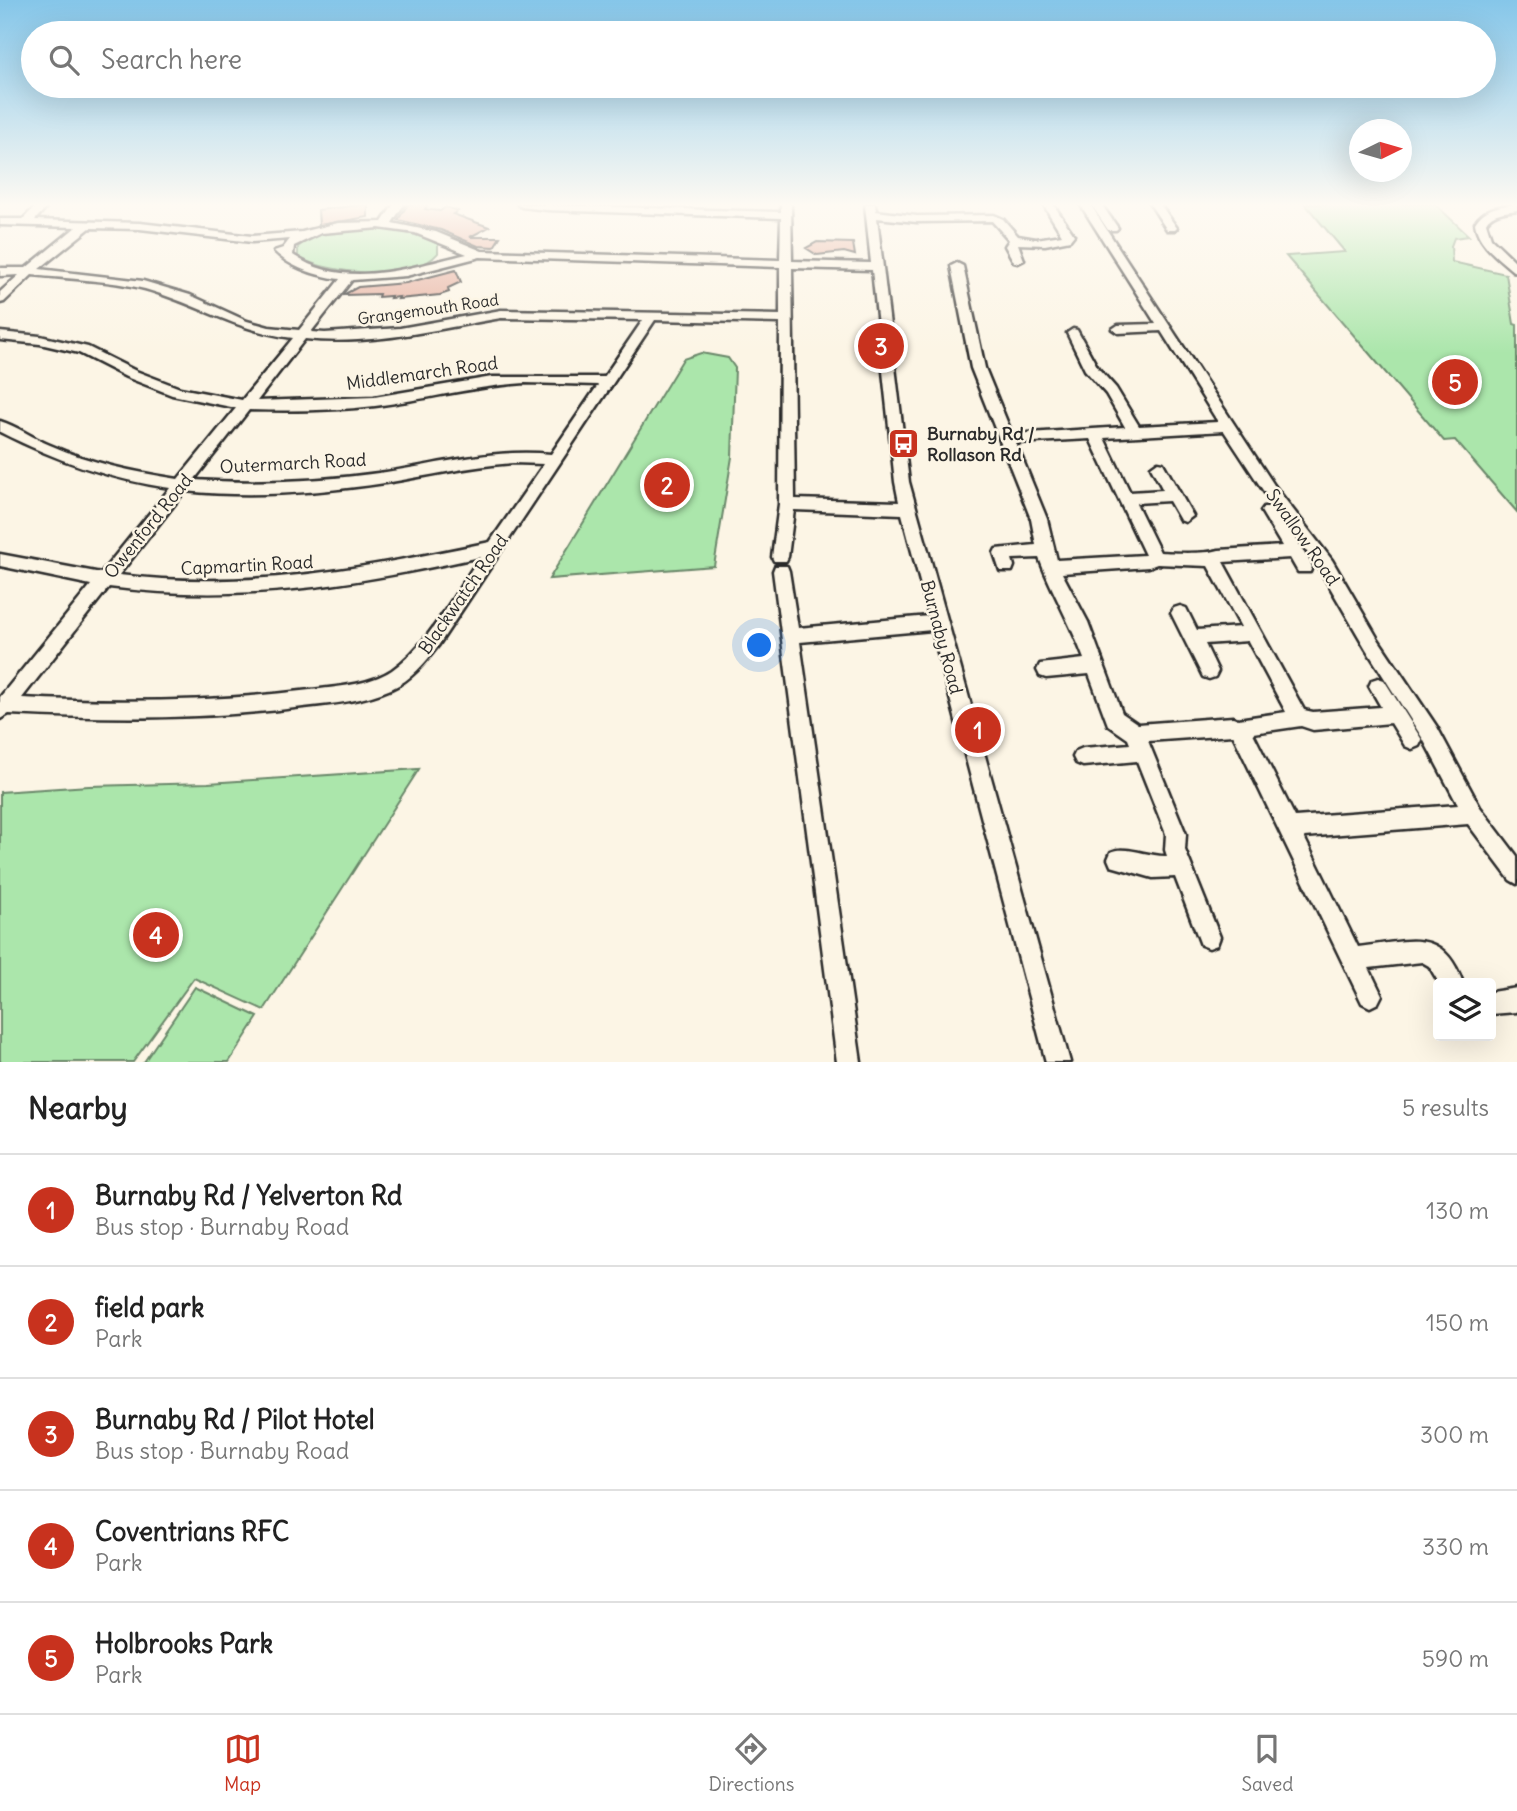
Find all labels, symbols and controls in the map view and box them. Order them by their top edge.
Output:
search box [21,21,1496,98]
icon: search [45,41,83,79]
text: Search here [101,43,242,76]
north arrow [1349,119,1412,182]
street label: Grangemouth Road [356,289,500,329]
pin: 3 [858,320,904,372]
street label: Middlemarch Road [345,351,500,395]
pin: 5 [1432,356,1478,408]
place label: Burnaby Rd / Rollason Rd [927,422,1035,466]
bus stop icon: Burnaby Rd / Rollason Rd [887,426,921,460]
street label: Outermarch Road [219,448,367,478]
pin: 2 [644,459,690,511]
street label: Owenford Road [99,469,198,583]
street label: Swallow Road [1261,484,1345,590]
street label: Blackwatch Road [413,529,513,658]
street label: Capmartin Road [180,550,314,580]
street label: Burnaby Road [916,578,968,697]
your location [742,628,776,662]
pin: 1 [955,704,1001,756]
pin: 4 [133,909,179,961]
map controls [1433,978,1496,1041]
button: layers [1433,978,1496,1041]
text: Nearby [28,1089,128,1127]
text: 5 results [1402,1093,1489,1122]
text: Burnaby Rd / Yelverton Rd [95,1179,402,1212]
text: 1 [46,1196,56,1225]
text: 130 m [1426,1196,1489,1225]
text: Bus stop · Burnaby Road [95,1212,349,1241]
text: field park [95,1291,204,1324]
text: 2 [45,1308,57,1337]
text: 150 m [1426,1308,1489,1337]
text: Park [95,1324,143,1353]
text: Burnaby Rd / Pilot Hotel [95,1403,375,1436]
text: 3 [44,1420,58,1449]
text: 300 m [1420,1420,1489,1449]
text: Bus stop · Burnaby Road [95,1436,349,1465]
text: Coventrians RFC [95,1515,289,1548]
text: 4 [44,1532,58,1561]
text: 330 m [1422,1532,1489,1561]
text: Park [95,1548,143,1577]
text: Holbrooks Park [95,1627,273,1660]
text: 5 [44,1644,58,1673]
text: 590 m [1422,1644,1489,1673]
text: Park [95,1660,143,1689]
tab: Map [224,1730,262,1796]
tab: Directions [709,1730,794,1796]
tab: Saved [1241,1730,1293,1796]

